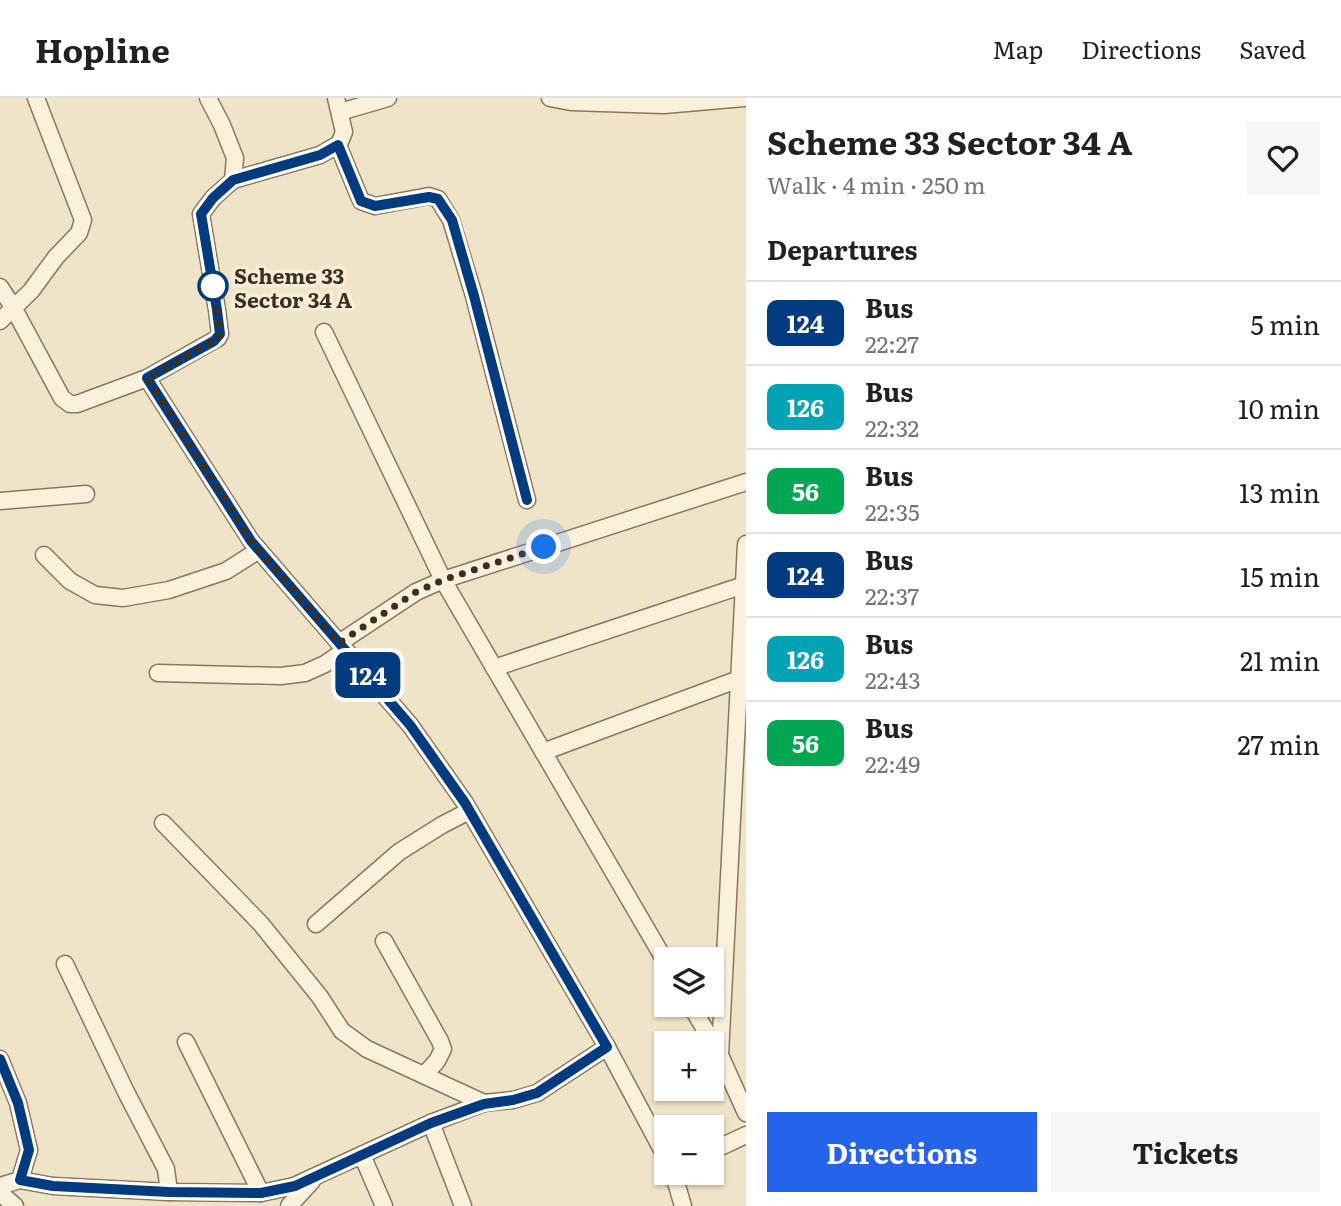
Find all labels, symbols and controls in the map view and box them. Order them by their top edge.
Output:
text: Hopline [35,24,170,73]
text: Map [992,31,1043,66]
text: Directions [1081,31,1201,66]
text: Saved [1239,31,1306,66]
text: Scheme 33 Sector 34 A [767,116,1132,165]
button: heart [1246,121,1320,195]
text: Walk · 4 min · 250 m [767,167,986,201]
text: Departures [767,229,918,268]
place label: Scheme 33 Sector 34 A [234,259,352,314]
marker: Scheme 33 Sector 34 A [198,271,228,301]
text: Bus [865,287,913,326]
text: 5 min [1251,304,1320,343]
text: 124 [787,305,824,340]
text: 22:27 [865,326,919,360]
text: Bus [865,371,913,410]
text: 10 min [1238,388,1320,427]
text: 126 [787,389,824,424]
text: 22:32 [865,410,919,444]
text: Bus [865,455,913,494]
text: 13 min [1239,472,1320,511]
text: 56 [792,473,819,508]
text: 22:35 [865,494,920,528]
your location [526,529,561,564]
text: Bus [865,539,913,578]
text: 15 min [1240,556,1320,595]
text: 124 [787,557,824,592]
text: 22:37 [865,578,919,612]
text: Bus [865,623,913,662]
text: 21 min [1240,640,1320,679]
text: 126 [787,641,824,676]
line badge: 124 [328,652,408,698]
text: 124 [349,657,387,692]
text: 22:43 [865,662,921,696]
text: Bus [865,707,913,746]
text: 27 min [1238,724,1320,763]
text: 56 [792,725,819,760]
text: 22:49 [865,746,920,780]
map controls [654,947,724,1185]
button: layers [654,947,724,1017]
button: + [654,1031,724,1101]
button: Directions [767,1112,1037,1192]
button: Tickets [1051,1112,1320,1192]
button: − [654,1115,724,1185]

